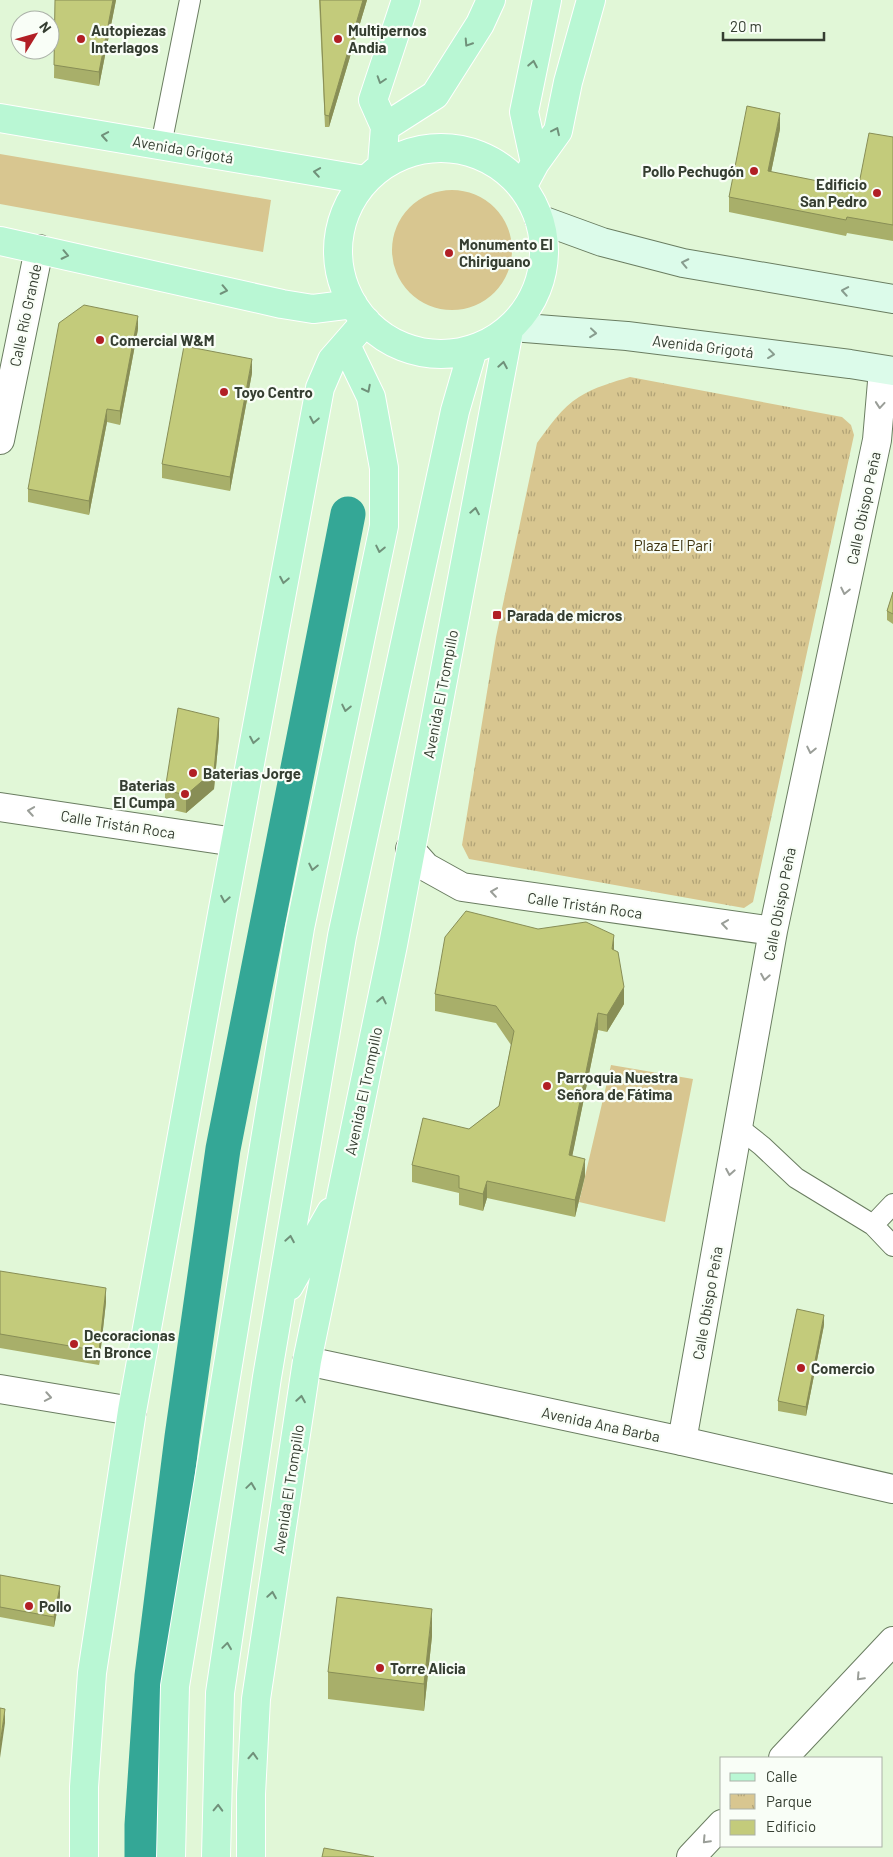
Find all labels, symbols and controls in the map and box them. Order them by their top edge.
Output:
north arrow [10,10,60,60]
scale bar [723,10,824,42]
text: 20 m [730,17,762,35]
text: N [36,18,55,36]
place label: Autopiezas Interlagos [91,21,167,56]
place label: Multipernos Andia [348,21,427,56]
marker: Autopiezas Interlagos [75,33,87,45]
marker: Multipernos Andia [332,33,344,45]
one-way arrow [465,38,475,47]
one-way arrow [528,60,538,68]
one-way arrow [376,75,386,83]
one-way arrow [550,127,560,136]
one-way arrow [101,131,110,141]
street label: Avenida Grigotá [131,131,235,167]
place label: Pollo Pechugón [643,162,744,180]
marker: Pollo Pechugón [748,165,760,177]
one-way arrow [313,168,322,178]
place label: Edificio San Pedro [800,175,867,210]
marker: Edificio San Pedro [871,187,883,199]
place label: Monumento El Chiriguano [459,235,553,270]
marker: Monumento El Chiriguano [443,247,455,259]
one-way arrow [60,249,69,260]
one-way arrow [680,258,689,269]
street label: Calle Río Grande [5,262,45,368]
one-way arrow [219,284,228,295]
one-way arrow [841,287,849,297]
one-way arrow [589,327,597,338]
place label: Comercial W&M [110,331,215,349]
street label: Avenida Grigotá [651,331,755,361]
marker: Comercial W&M [94,334,106,346]
one-way arrow [768,348,776,359]
one-way arrow [497,361,507,370]
place label: Toyo Centro [234,383,313,401]
one-way arrow [361,384,371,393]
marker: Toyo Centro [218,386,230,398]
one-way arrow [875,401,886,409]
one-way arrow [310,416,320,425]
street label: Calle Obispo Peña [842,450,884,566]
one-way arrow [470,506,480,515]
park label: Plaza El Pari [634,536,712,554]
one-way arrow [375,544,386,553]
one-way arrow [280,575,290,584]
one-way arrow [840,586,851,595]
place label: Parada de micros [507,606,623,624]
marker: Parada de micros [491,609,503,621]
street label: Avenida El Trompillo [419,628,461,760]
one-way arrow [342,703,352,712]
one-way arrow [250,735,260,744]
one-way arrow [807,745,817,754]
place label: Baterias Jorge [203,764,301,782]
marker: Baterias Jorge [187,767,199,779]
place label: Baterias El Cumpa [113,776,175,811]
marker: Baterias El Cumpa [179,788,191,800]
street label: Calle Tristán Roca [59,806,177,842]
one-way arrow [27,807,36,817]
street label: Calle Obispo Peña [759,846,799,962]
one-way arrow [308,862,319,871]
one-way arrow [490,887,498,898]
street label: Calle Tristán Roca [526,888,644,922]
one-way arrow [220,895,230,904]
one-way arrow [720,919,728,930]
one-way arrow [760,973,770,982]
one-way arrow [376,996,387,1004]
street label: Avenida El Trompillo [341,1025,385,1157]
place label: Parroquia Nuestra Señora de Fátima [557,1068,678,1103]
marker: Parroquia Nuestra Señora de Fátima [541,1080,553,1092]
one-way arrow [726,1167,736,1176]
one-way arrow [285,1234,295,1243]
street label: Calle Obispo Peña [688,1245,726,1361]
place label: Decoracionas En Bronce [84,1326,176,1361]
marker: Decoracionas En Bronce [68,1338,80,1350]
place label: Comercio [811,1359,875,1377]
marker: Comercio [795,1362,807,1374]
one-way arrow [44,1391,52,1402]
one-way arrow [296,1395,306,1404]
street label: Avenida Ana Barba [540,1403,662,1445]
street label: Avenida El Trompillo [269,1423,307,1555]
one-way arrow [245,1481,255,1490]
one-way arrow [266,1590,277,1598]
place label: Pollo [39,1597,72,1615]
marker: Pollo [23,1600,35,1612]
one-way arrow [221,1642,232,1650]
place label: Torre Alicia [390,1659,466,1677]
marker: Torre Alicia [374,1662,386,1674]
one-way arrow [857,1671,866,1680]
one-way arrow [248,1752,258,1760]
legend [720,1757,883,1847]
text: Calle [766,1767,798,1785]
text: Parque [766,1792,812,1810]
one-way arrow [213,1804,223,1812]
text: Edificio [766,1817,816,1835]
one-way arrow [703,1835,712,1844]

